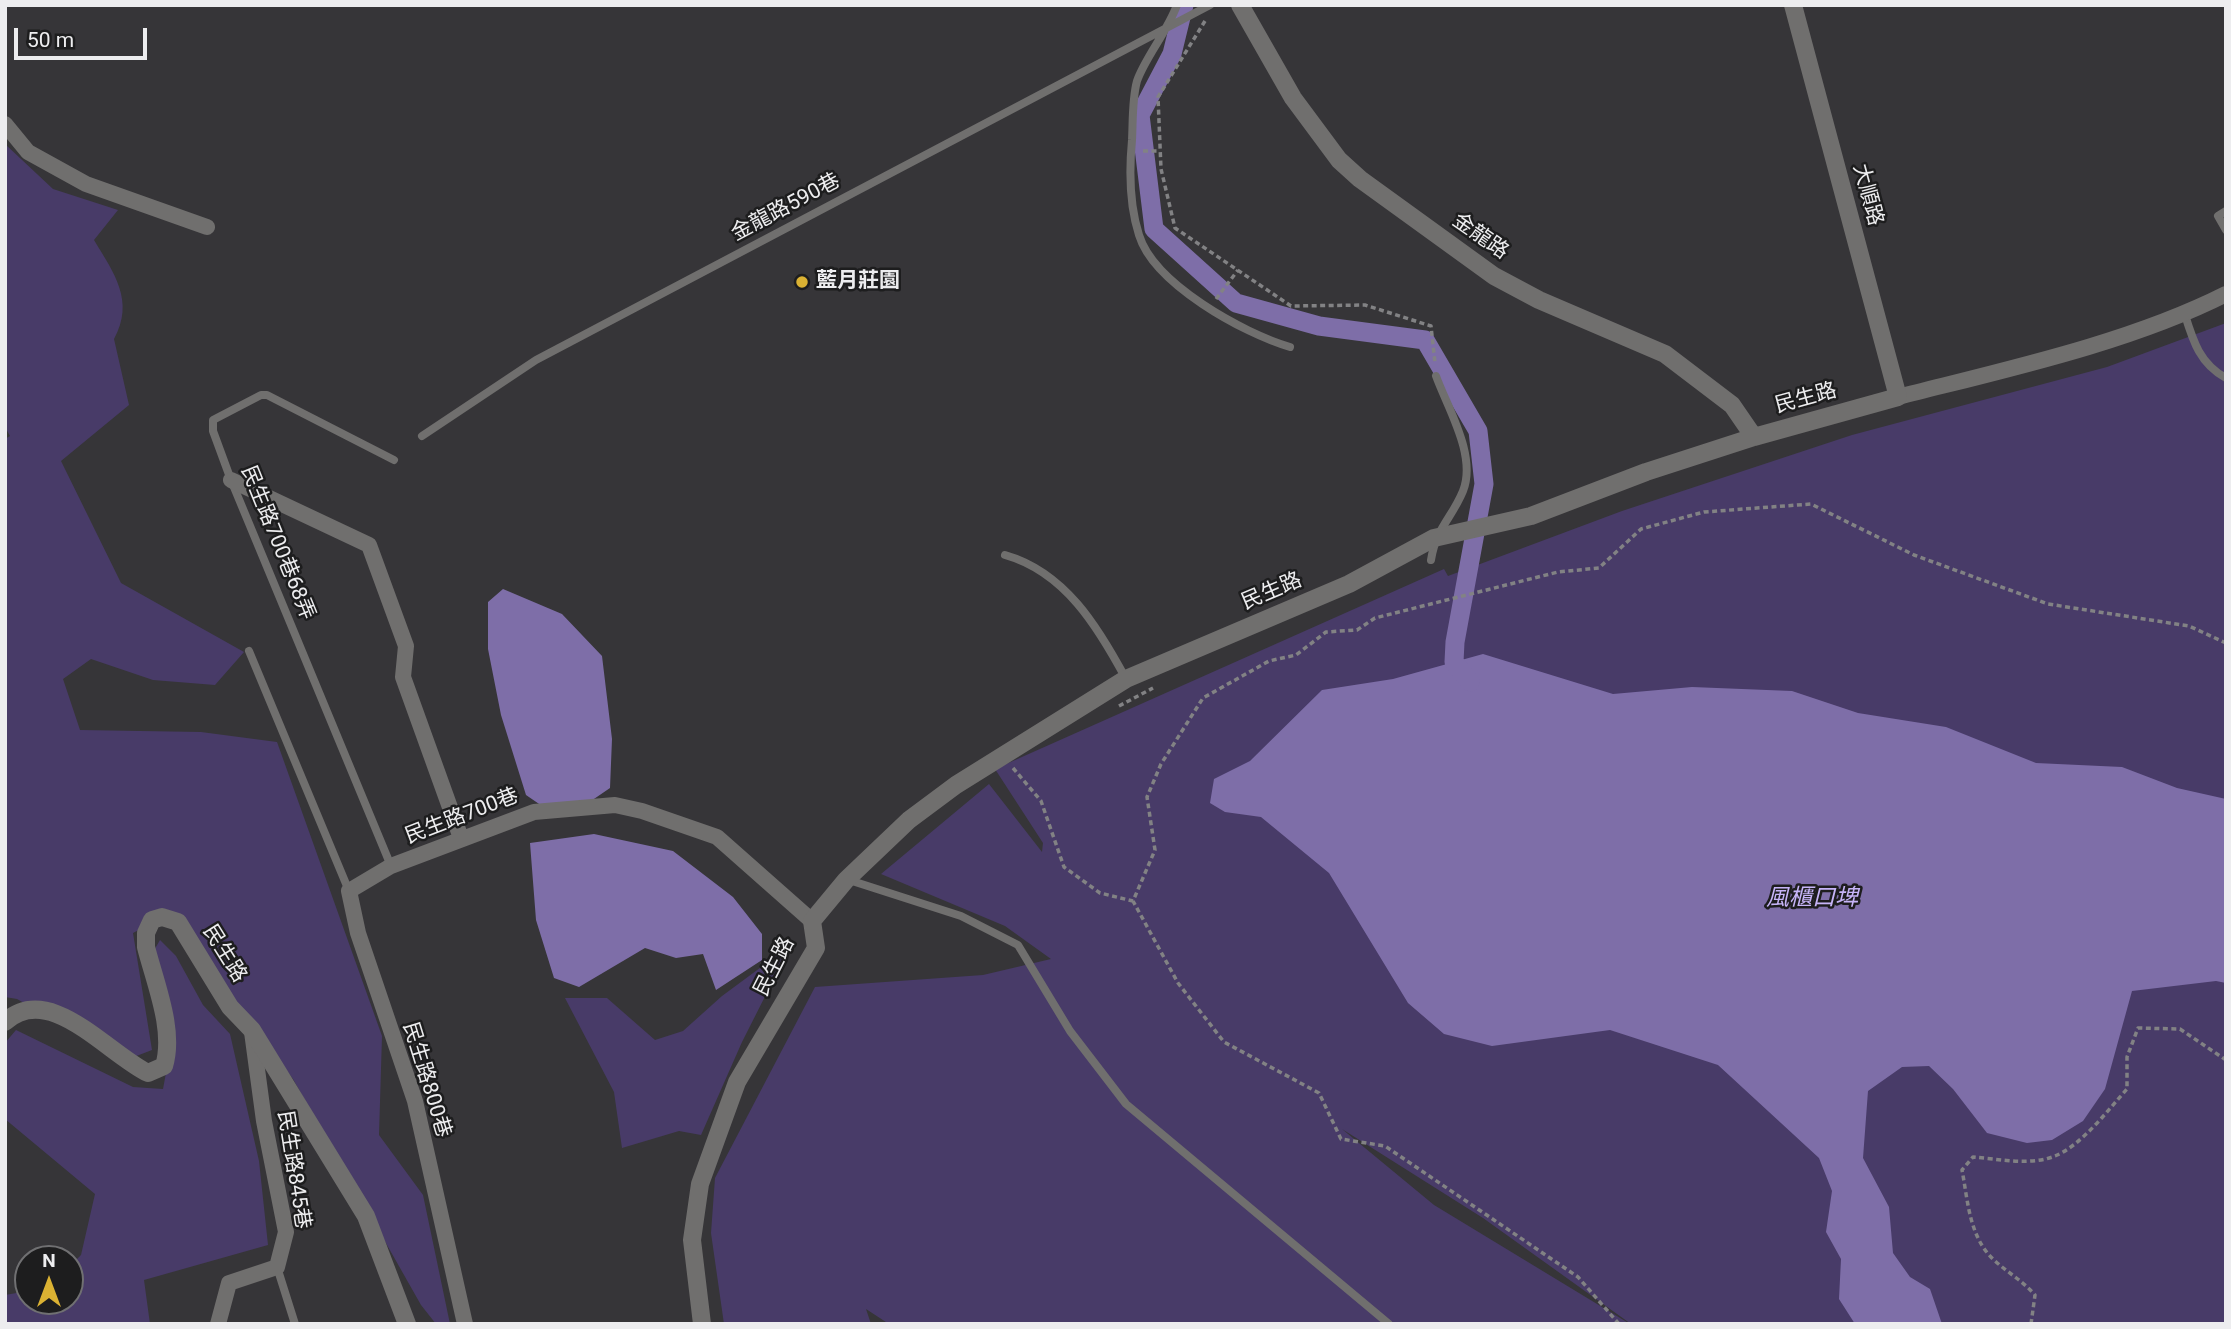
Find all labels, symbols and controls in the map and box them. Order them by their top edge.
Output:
scale bar [18,14,150,58]
text: 50 m [27,28,74,52]
street label: 大順路 [1847,161,1887,229]
street label: 金龍路590巷 [727,169,845,247]
street label: 金龍路 [1447,209,1513,265]
place label: 藍月莊園 [816,269,900,295]
marker: 藍月莊園 [794,274,810,290]
street label: 民生路 [1772,379,1840,419]
street label: 民生路700巷68弄 [235,462,319,624]
street label: 民生路 [1238,568,1306,616]
street label: 民生路700巷 [402,784,522,850]
water label: 風櫃口埤 [1766,885,1858,913]
street label: 民生路 [197,921,251,987]
street label: 民生路 [749,933,801,1001]
street label: 民生路800巷 [396,1019,456,1141]
street label: 民生路845巷 [271,1109,315,1231]
north arrow [14,1245,84,1315]
text: N [42,1249,56,1272]

